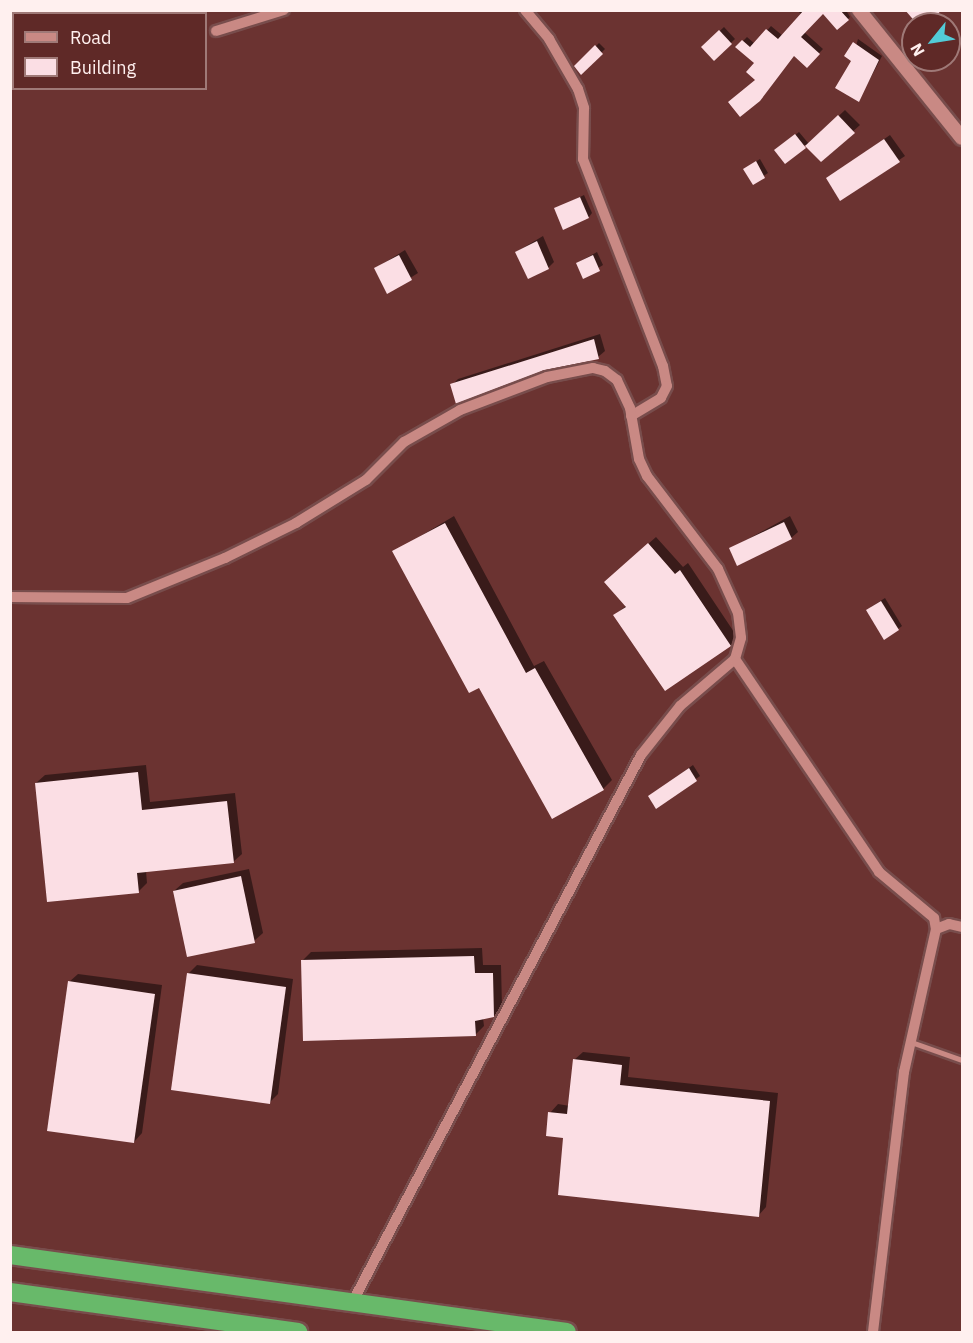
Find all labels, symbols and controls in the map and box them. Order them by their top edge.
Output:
legend [12,12,207,90]
north arrow [901,12,961,72]
text: Road [70,26,111,49]
text: N [906,40,929,60]
text: Building [70,56,136,79]

